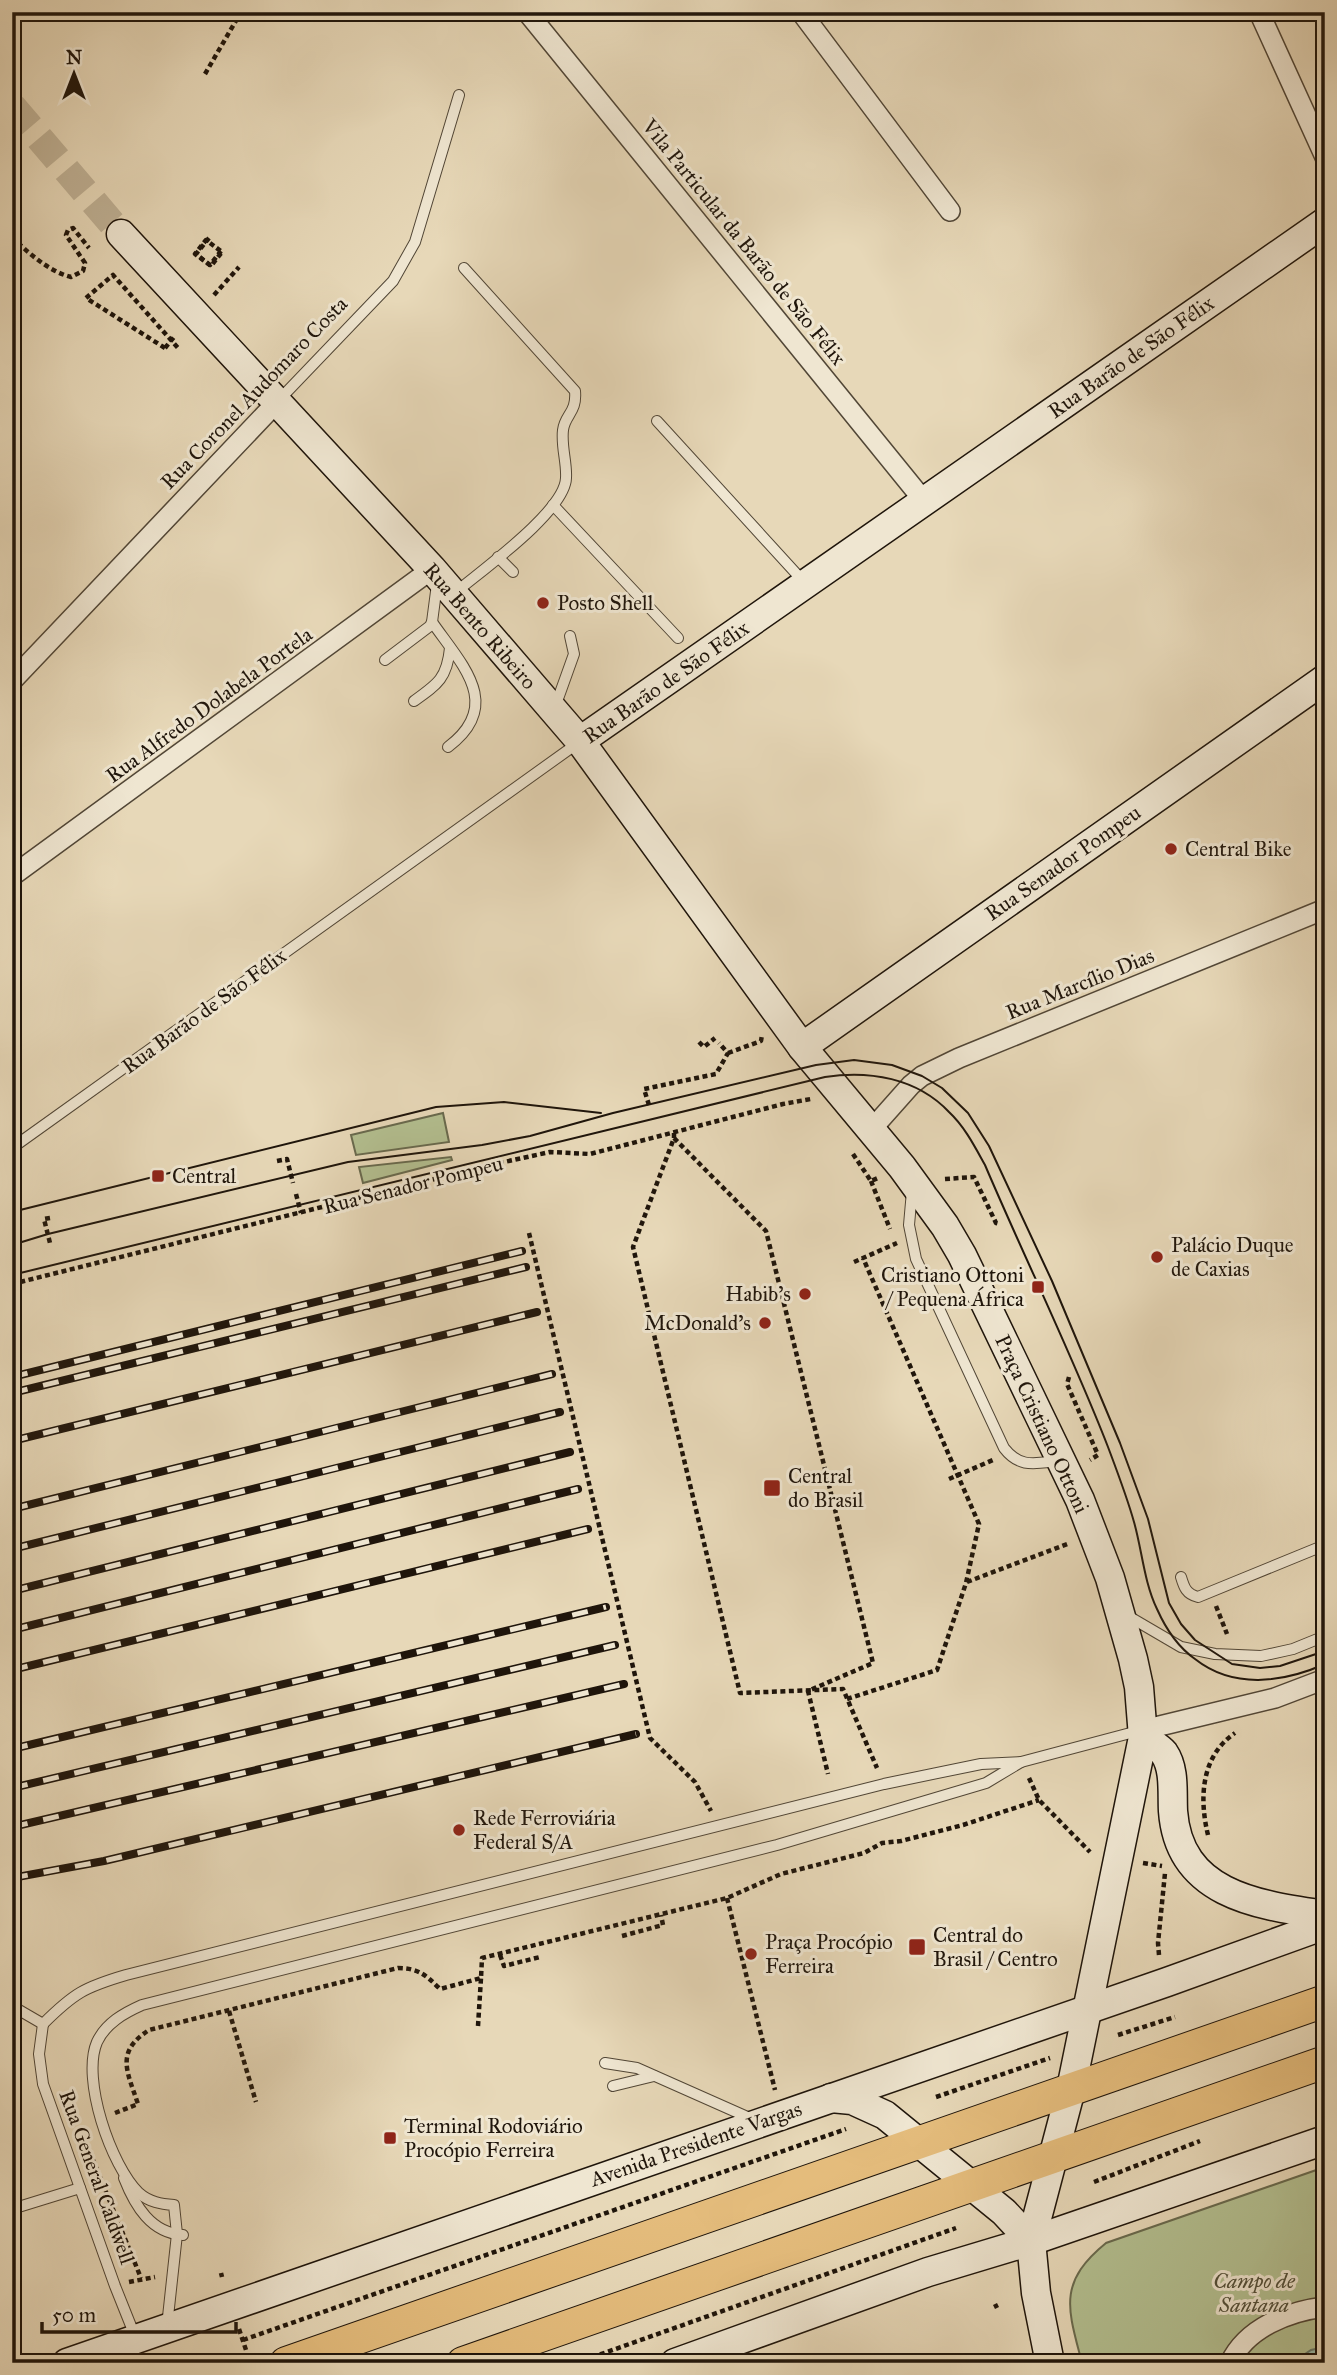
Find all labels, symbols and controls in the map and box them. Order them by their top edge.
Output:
north arrow [38,38,108,108]
text: N [66,46,82,69]
street label: Vila Particular da Barão de São Félix [636,113,852,371]
street label: Rua Barão de São Félix [1043,290,1220,424]
street label: Rua Coronel Audomaro Costa [155,291,353,495]
street label: Rua Bento Ribeiro [418,557,542,695]
place label: Posto Shell [557,590,654,616]
marker: Posto Shell [535,595,551,611]
street label: Rua Barão de São Félix [578,615,755,749]
street label: Rua Alfredo Dolabela Portela [101,621,317,789]
street label: Rua Senador Pompeu [980,800,1146,926]
place label: Central Bike [1185,836,1292,862]
marker: Central Bike [1163,841,1179,857]
street label: Rua Barão de São Félix [117,942,292,1079]
street label: Rua Marcílio Dias [1002,942,1158,1026]
street label: Rua Senador Pompeu [321,1150,505,1220]
place label: Central [172,1163,237,1189]
marker: Central [150,1168,166,1184]
place label: Palácio Duque de Caxias [1171,1232,1294,1282]
marker: Palácio Duque de Caxias [1149,1249,1165,1265]
place label: Cristiano Ottoni / Pequena África [881,1262,1024,1312]
marker: Cristiano Ottoni / Pequena África [1030,1279,1046,1295]
place label: Habib's [725,1281,791,1307]
marker: Habib's [797,1286,813,1302]
place label: McDonald's [644,1310,751,1336]
marker: McDonald's [757,1315,773,1331]
street label: Praça Cristiano Ottoni [989,1331,1095,1518]
place label: Central do Brasil [788,1463,864,1513]
marker: Central do Brasil [762,1478,782,1498]
place label: Rede Ferroviária Federal S/A [473,1805,616,1855]
marker: Rede Ferroviária Federal S/A [451,1822,467,1838]
place label: Central do Brasil / Centro [933,1922,1058,1972]
place label: Praça Procópio Ferreira [765,1929,893,1979]
marker: Central do Brasil / Centro [907,1937,927,1957]
marker: Praça Procópio Ferreira [743,1946,759,1962]
street label: Rua General Caldwell [53,2086,141,2268]
street label: Avenida Presidente Vargas [586,2096,805,2193]
place label: Terminal Rodoviário Procópio Ferreira [404,2113,583,2163]
marker: Terminal Rodoviário Procópio Ferreira [382,2130,398,2146]
park label: Campo de Santana [1213,2268,1296,2318]
scale bar [42,2291,236,2335]
text: 50 m [52,2302,97,2328]

